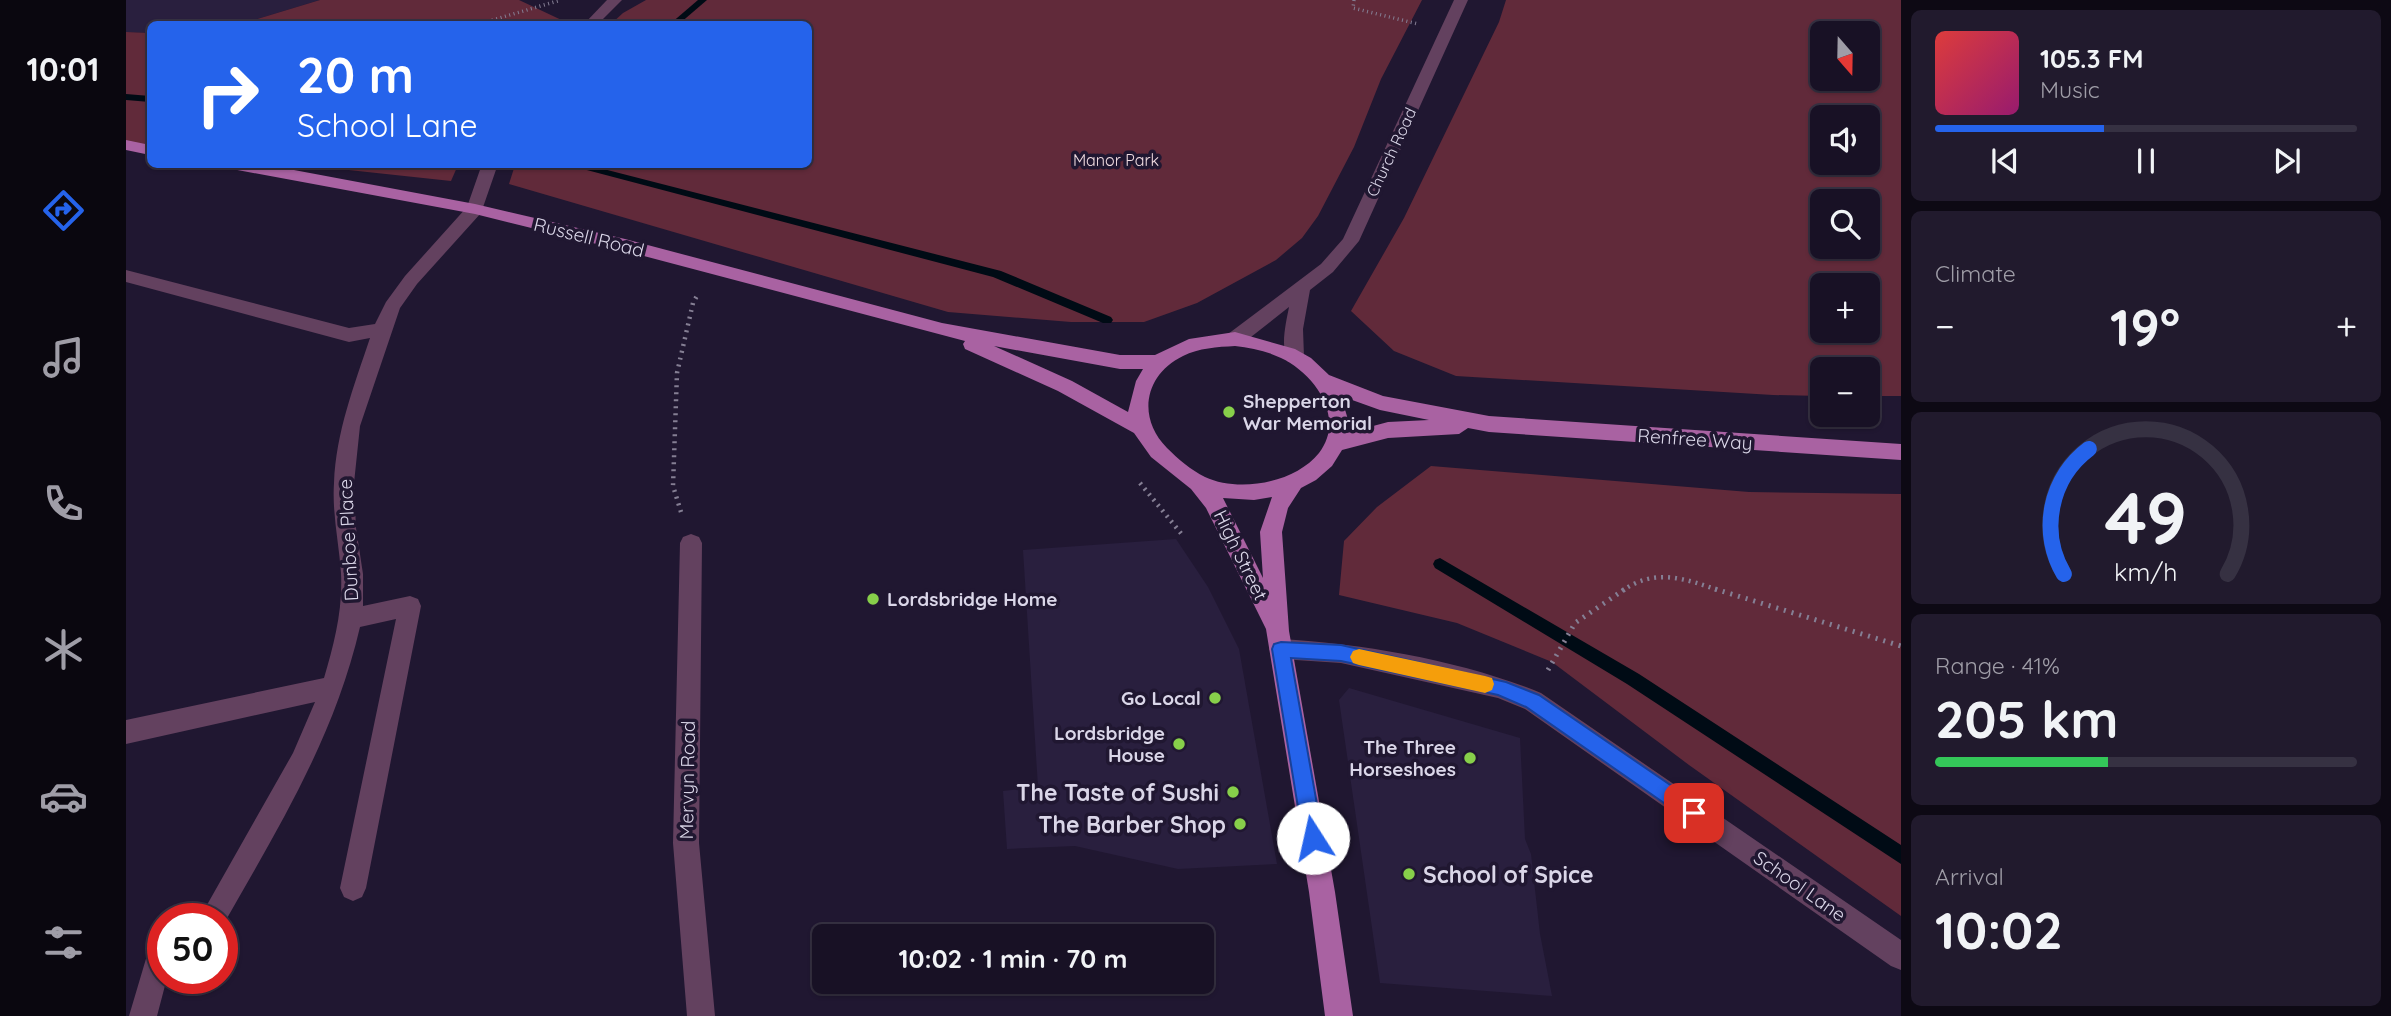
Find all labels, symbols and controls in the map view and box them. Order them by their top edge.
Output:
north arrow [1810,21,1880,91]
map controls [1810,21,1880,427]
text: 105.3 FM [2040,42,2144,75]
text: 20 m [297,44,414,105]
text: 10:01 [27,49,99,89]
icon: right [182,49,273,140]
text: Music [2040,75,2100,104]
street label: Church Road [1362,104,1420,200]
text: School Lane [297,105,477,145]
button: sound [1810,105,1880,175]
icon: previous [1986,142,2024,180]
icon: pause [2127,142,2165,180]
icon: next [2268,142,2306,180]
park label: Manor Park [1073,150,1159,170]
icon: directions [39,186,88,235]
button: search [1810,189,1880,259]
street label: Russell Road [531,212,647,262]
text: Climate [1935,259,2016,288]
button: + [1810,273,1880,343]
text: 19° [2110,294,2180,359]
text: − [1935,302,1955,350]
text: + [2336,302,2357,350]
icon: music [39,333,88,382]
button: − [1810,357,1880,427]
place label: Shepperton War Memorial [1243,389,1372,435]
marker: Shepperton War Memorial [1221,404,1237,420]
street label: Renfree Way [1637,423,1753,455]
text: 49 [2105,471,2187,562]
street label: Dunboe Place [333,478,363,602]
icon: phone [39,479,88,528]
street label: High Street [1209,506,1273,604]
text: km/h [2114,556,2178,587]
place label: Lordsbridge Home [887,587,1058,611]
marker: Lordsbridge Home [865,591,881,607]
icon: climate [39,625,88,674]
text: Range · 41% [1935,651,2060,680]
place label: Go Local [1121,686,1201,710]
text: 205 km [1935,686,2119,751]
marker: Go Local [1207,690,1223,706]
street label: Mervyn Road [674,720,700,840]
place label: Lordsbridge House [1054,721,1165,767]
place label: The Three Horseshoes [1349,735,1456,781]
marker: Lordsbridge House [1171,736,1187,752]
marker: The Three Horseshoes [1462,750,1478,766]
icon: car [39,772,88,821]
place label: The Taste of Sushi [1016,778,1219,807]
pin [1664,783,1724,843]
marker: The Taste of Sushi [1225,784,1241,800]
icon: arrive [1675,794,1713,832]
position arrow [1276,801,1350,875]
place label: The Barber Shop [1038,810,1226,839]
marker: The Barber Shop [1232,816,1248,832]
street label: School Lane [1749,845,1851,927]
place label: School of Spice [1423,860,1594,889]
text: Arrival [1935,862,2004,891]
marker: School of Spice [1401,866,1417,882]
text: 10:02 [1935,897,2063,962]
speed limit sign: 50 [147,903,238,994]
icon: filters [39,918,88,967]
text: 10:02 · 1 min · 70 m [898,942,1128,975]

